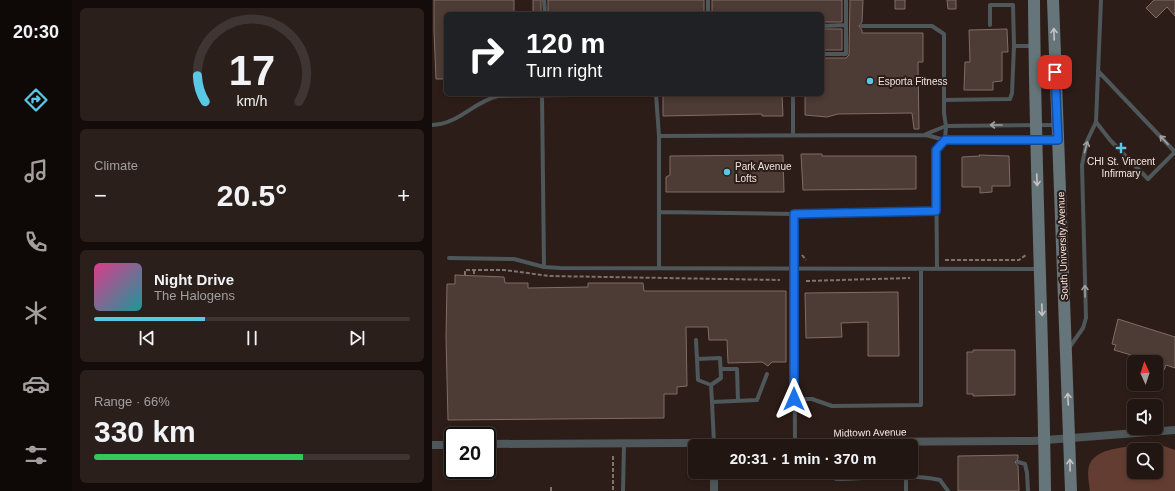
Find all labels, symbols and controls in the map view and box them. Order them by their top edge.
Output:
text: 20:30 [13,22,59,42]
icon: right [460,28,512,80]
text: 120 m [526,28,605,59]
one-way arrow [1050,28,1058,41]
text: 17 [229,47,275,94]
pin [1038,55,1072,89]
text: Turn right [526,61,602,81]
icon: arrive [1044,61,1066,83]
marker: Esporta Fitness [865,76,875,86]
place label: Esporta Fitness [878,76,947,87]
icon: directions [22,86,50,114]
text: km/h [237,93,268,109]
one-way arrow [990,121,1003,129]
one-way arrow [1159,135,1168,145]
one-way arrow [1083,141,1090,154]
marker: CHI St. Vincent Infirmary [1115,142,1127,154]
place label: CHI St. Vincent Infirmary [1087,156,1155,179]
icon: music [22,157,50,185]
text: Climate [94,158,138,173]
place label: Park Avenue Lofts [735,161,792,184]
marker: Park Avenue Lofts [722,167,732,177]
one-way arrow [1033,173,1041,186]
text: 20.5° [217,179,287,212]
text: − [94,183,107,208]
text: + [397,183,410,208]
street label: South University Avenue [1055,191,1070,301]
icon: phone [22,228,50,256]
text: Night Drive [154,271,234,288]
one-way arrow [1081,285,1089,298]
text: The Halogens [154,288,235,303]
icon: climate [22,299,50,327]
one-way arrow [1038,303,1046,316]
icon: previous [136,327,158,349]
icon: pause [241,327,263,349]
icon: next [346,327,368,349]
north arrow [1127,355,1163,391]
map controls [1127,355,1163,479]
icon: car [22,370,50,398]
position arrow [773,378,815,420]
one-way arrow [1065,393,1072,406]
text: Range · 66% [94,394,170,409]
button: sound [1127,399,1163,435]
text: 330 km [94,415,196,448]
street label: Midtown Avenue [833,426,907,439]
speed limit sign: 20 [444,427,496,479]
icon: filters [22,441,50,469]
button: search [1127,443,1163,479]
text: 20:31 · 1 min · 370 m [730,450,876,467]
one-way arrow [1066,459,1074,472]

